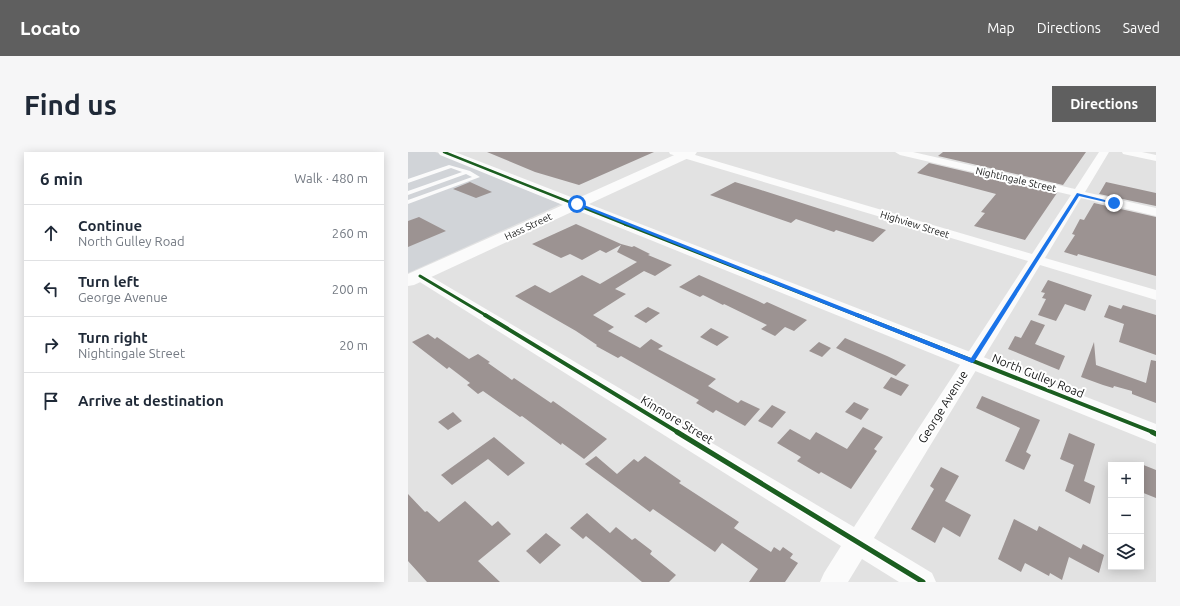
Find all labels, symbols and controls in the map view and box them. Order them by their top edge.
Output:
text: Locato [20,17,81,39]
text: Map [987,20,1015,36]
text: Directions [1037,20,1101,36]
text: Saved [1123,20,1160,36]
button: Directions [1052,86,1156,122]
text: Find us [24,89,117,120]
street label: Nightingale Street [975,165,1057,194]
text: 6 min [40,169,83,188]
text: Walk · 480 m [294,171,368,185]
route end [1105,194,1123,212]
route start [568,195,586,213]
street label: Highview Street [879,209,951,240]
street label: Hass Street [503,211,554,242]
text: Continue [78,217,142,234]
icon: ahead [40,222,62,244]
text: 260 m [332,226,368,240]
text: North Gulley Road [78,234,185,248]
text: Turn left [78,273,139,290]
icon: left [40,278,62,300]
text: 200 m [332,282,368,296]
text: George Avenue [78,290,168,304]
text: Turn right [78,329,148,346]
icon: right [40,334,62,356]
text: 20 m [339,338,368,352]
text: Nightingale Street [78,346,185,360]
street label: North Gulley Road [990,351,1086,400]
street label: George Avenue [915,368,970,445]
icon: arrive [40,390,62,412]
text: Arrive at destination [78,392,224,409]
street label: Kinmore Street [639,393,716,446]
map controls [1108,462,1144,570]
button: + [1108,462,1144,498]
button: − [1108,498,1144,534]
button: layers [1108,534,1144,570]

